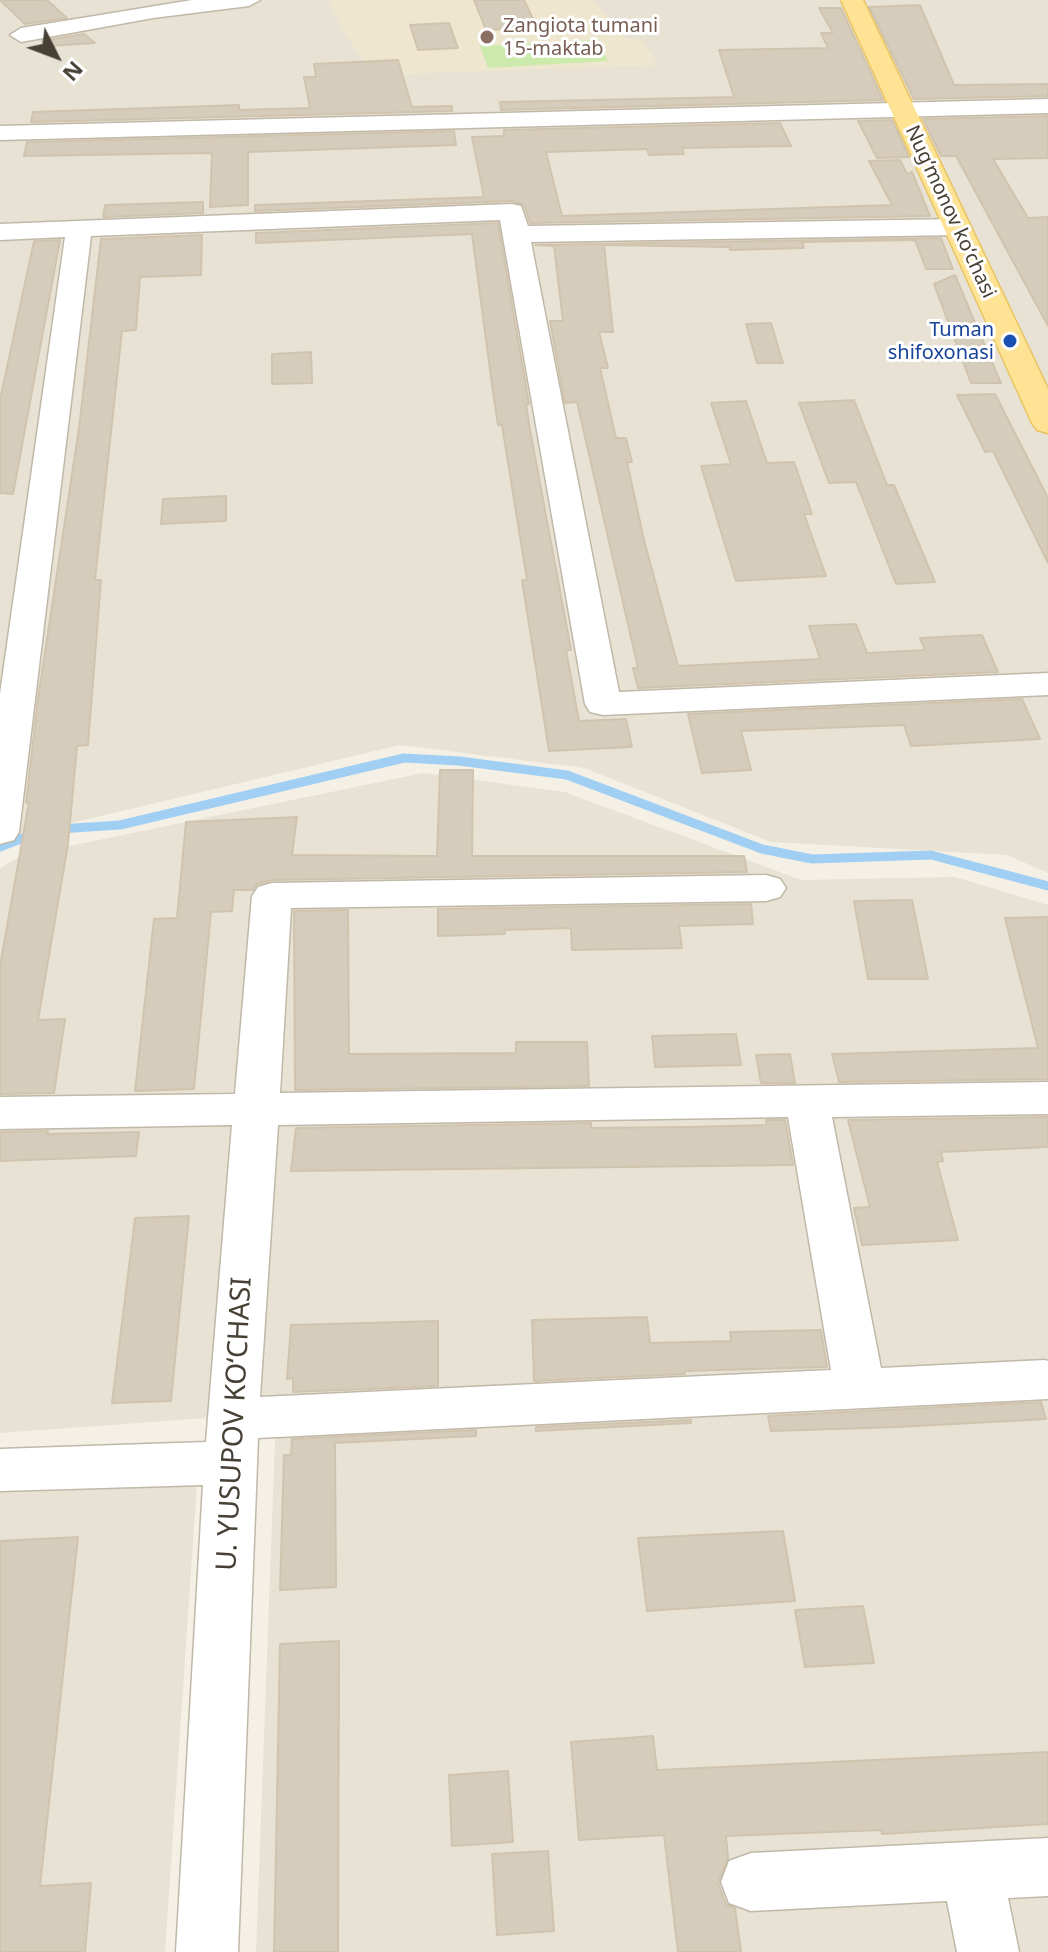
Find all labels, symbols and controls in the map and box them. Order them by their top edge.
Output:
place label: Zangiota tumani 15-maktab [503,14,658,61]
north arrow [16,16,96,96]
marker: Zangiota tumani 15-maktab [478,28,496,46]
text: N [57,55,91,89]
street label: Nugʻmonov koʻchasi [899,122,1001,302]
place label: Tuman shifoxonasi [888,318,994,365]
marker: Tuman shifoxonasi [1001,332,1019,350]
street label: U. YUSUPOV KO‘CHASI [211,1276,259,1572]

